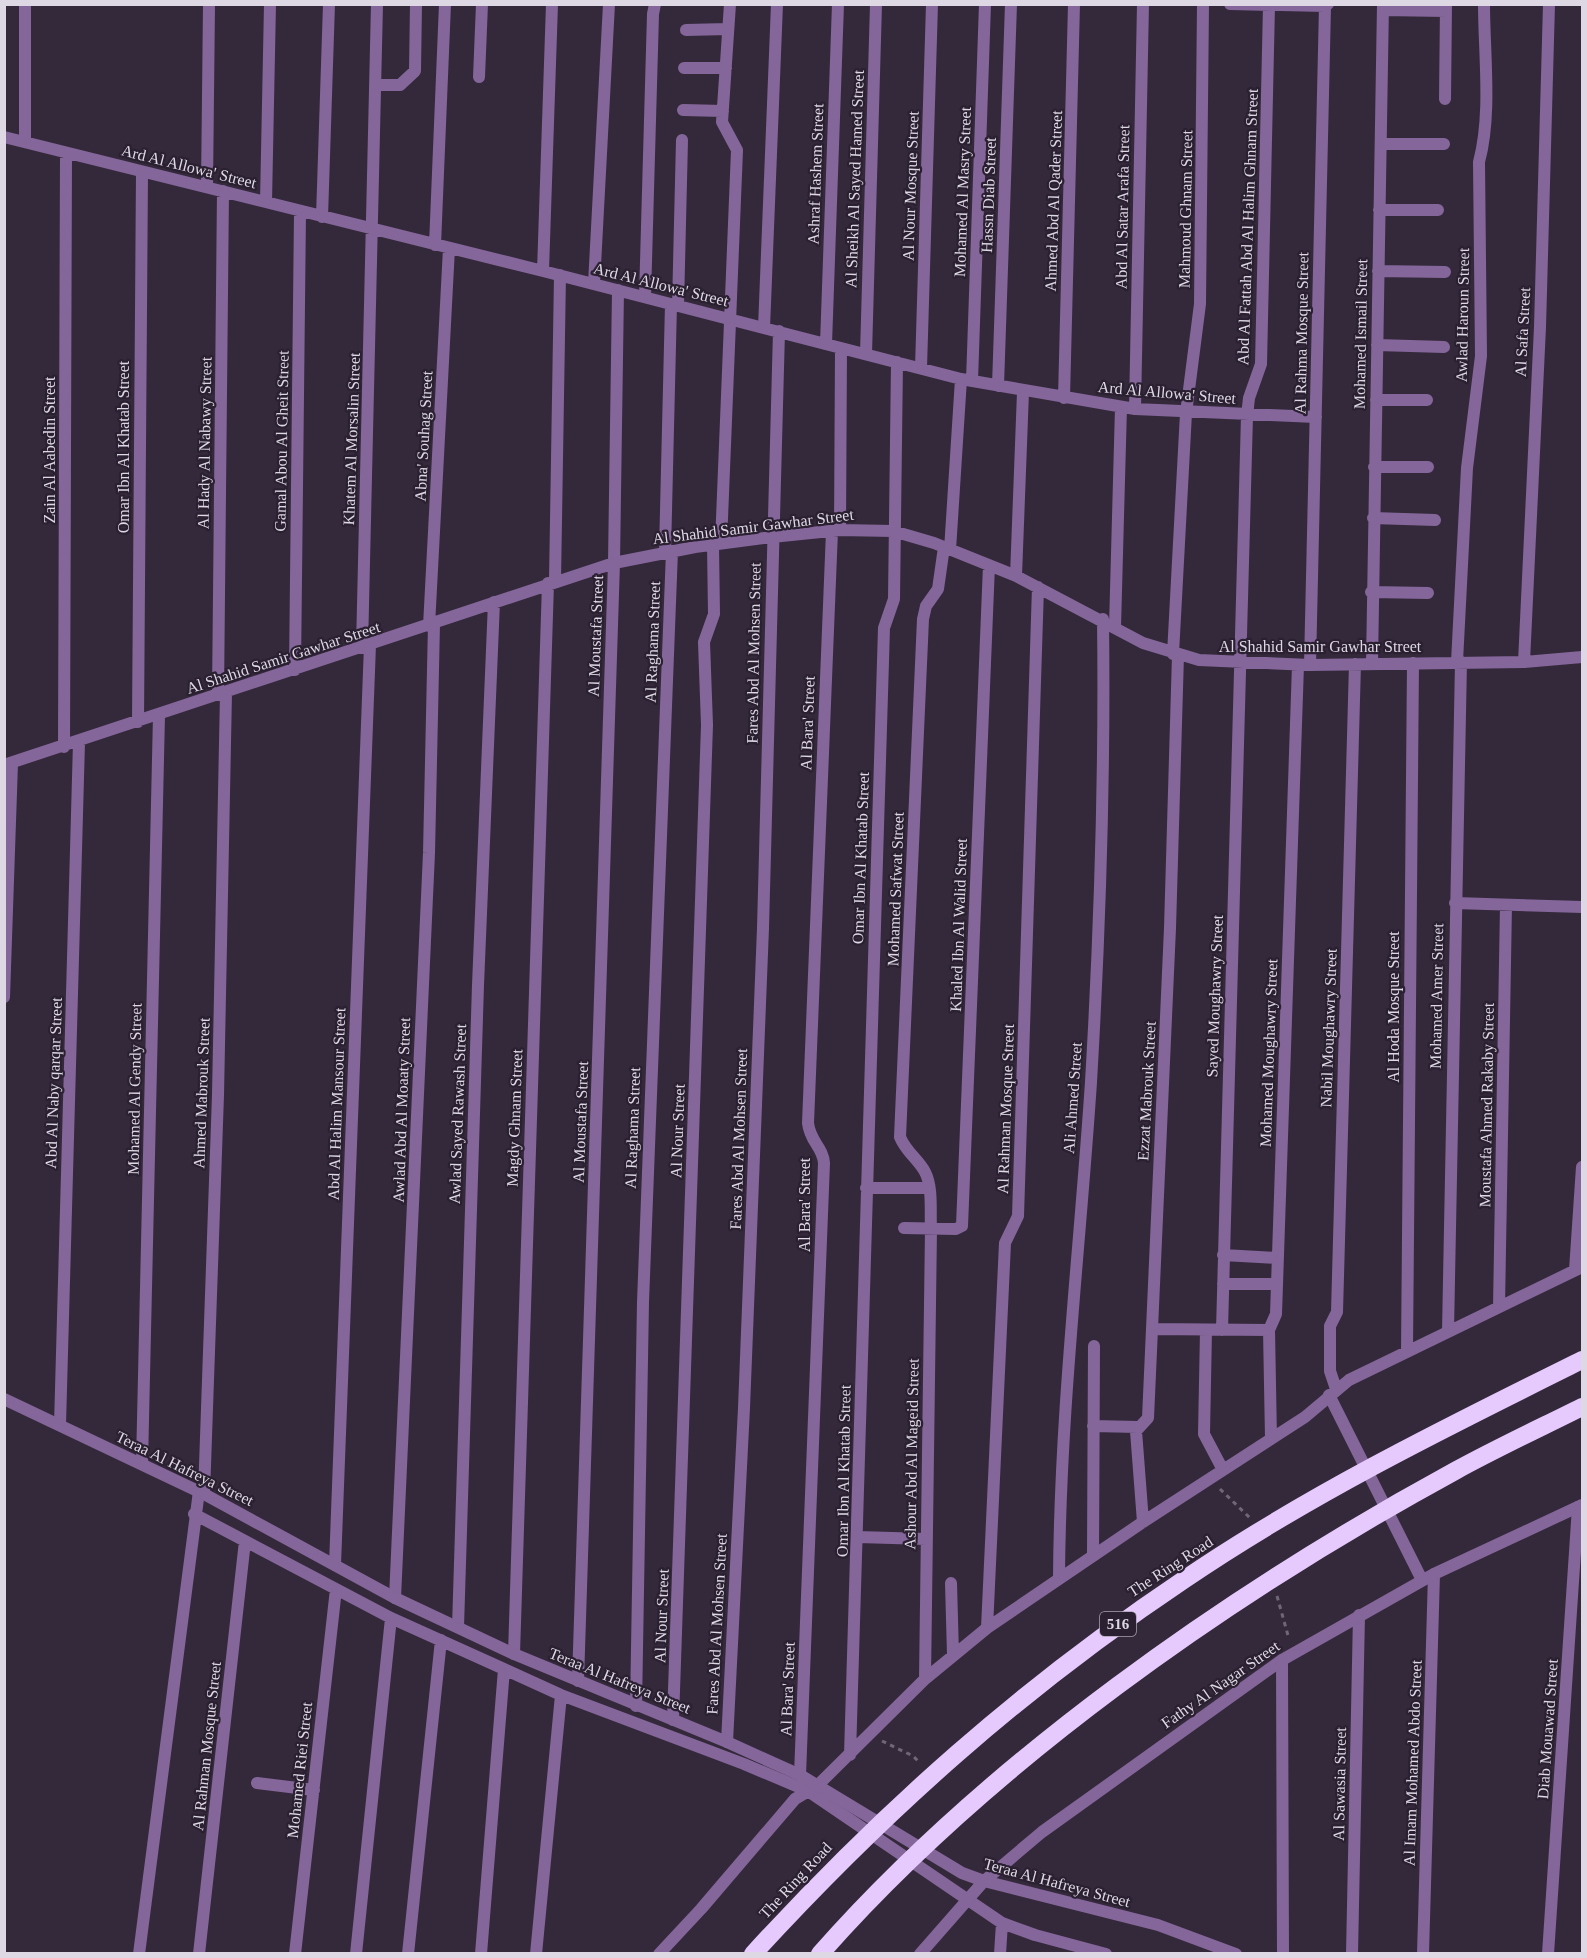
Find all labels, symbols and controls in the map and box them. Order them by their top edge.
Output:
street label: Al Sheikh Al Sayed Hamed Street [842,69,868,288]
street label: Abd Al Fattah Abd Al Halim Ghnam Street [1234,88,1261,366]
street label: Ashraf Hashem Street [805,103,826,245]
street label: Mohamed Al Masry Street [951,106,975,277]
street label: Al Nour Mosque Street [899,110,923,261]
street label: Ahmed Abd Al Qader Street [1042,110,1065,292]
street label: Abd Al Satar Arafa Street [1113,124,1132,289]
street label: Mahmoud Ghnam Street [1176,129,1195,288]
street label: Hassn Diab Street [978,136,999,253]
street label: Ard Al Allowa' Street [120,141,259,192]
street label: Awlad Haroun Street [1453,247,1472,382]
street label: Al Rahma Mosque Street [1292,251,1312,414]
street label: Mohamed Ismail Street [1351,258,1370,409]
street label: Ard Al Allowa' Street [592,259,731,310]
street label: Al Safa Street [1512,286,1533,377]
street label: Gamal Abou Al Gheit Street [271,350,292,532]
street label: Khatem Al Morsalin Street [340,352,363,526]
street label: Al Hady Al Nabawy Street [194,356,216,529]
street label: Omar Ibn Al Khatab Street [115,360,132,533]
street label: Abna' Souhag Street [412,370,436,502]
street label: Zain Al Aabedin Street [41,376,58,524]
street label: Ard Al Allowa' Street [1097,378,1237,407]
street label: Al Shahid Samir Gawhar Street [651,506,855,547]
street label: Fares Abd Al Mohsen Street [743,562,764,744]
street label: Al Moustafa Street [585,574,606,697]
street label: Al Raghama Street [642,580,664,703]
street label: Al Shahid Samir Gawhar Street [184,618,383,697]
street label: Al Shahid Samir Gawhar Street [1219,638,1422,655]
street label: Al Bara' Street [797,675,818,770]
street label: Omar Ibn Al Khatab Street [849,771,872,944]
street label: Mohamed Safwat Street [884,811,907,967]
street label: Khaled Ibn Al Walid Street [947,837,970,1012]
street label: Sayed Moughawry Street [1203,914,1227,1078]
street label: Mohamed Amer Street [1427,922,1446,1069]
street label: Al Hoda Mosque Street [1385,931,1403,1083]
street label: Nabil Moughawry Street [1317,948,1341,1108]
street label: Mohamed Moughawry Street [1257,958,1281,1147]
street label: Abd Al Naby qarqar Street [42,996,66,1169]
street label: Mohamed Al Gendy Street [125,1002,146,1175]
street label: Moustafa Ahmed Rakaby Street [1476,1002,1498,1208]
street label: Abd Al Halim Mansour Street [325,1007,348,1201]
street label: Ahmed Mabrouk Street [190,1017,213,1169]
street label: Awlad Abd Al Moaaty Street [390,1017,414,1203]
street label: Ezzat Mabrouk Street [1134,1020,1159,1161]
street label: Awlad Sayed Rawash Street [446,1023,470,1204]
street label: Al Rahman Mosque Street [994,1023,1018,1194]
street label: Ali Ahmed Street [1060,1041,1085,1154]
street label: Magdy Ghnam Street [504,1048,526,1187]
street label: Fares Abd Al Mohsen Street [727,1048,750,1230]
street label: Al Moustafa Street [570,1060,591,1183]
street label: Al Raghama Street [622,1066,644,1189]
street label: Al Nour Street [667,1083,688,1178]
street label: Al Bara' Street [796,1157,813,1252]
street label: Ashour Abd Al Mageid Street [901,1358,923,1550]
street label: Omar Ibn Al Khatab Street [833,1384,854,1557]
street label: Teraa Al Hafreya Street [113,1428,257,1510]
street label: Fares Abd Al Mohsen Street [703,1532,730,1715]
street label: The Ring Road [1125,1533,1216,1601]
street label: Al Nour Street [651,1568,672,1663]
road number: 516 [1100,1612,1136,1636]
street label: Fathy Al Nagar Street [1158,1637,1284,1732]
street label: Al Bara' Street [777,1641,798,1736]
street label: Teraa Al Hafreya Street [546,1644,694,1718]
street label: Diab Mouawad Street [1534,1658,1561,1800]
street label: Al Imam Mohamed Abdo Street [1400,1659,1425,1866]
street label: Al Rahman Mosque Street [189,1660,225,1832]
street label: Mohamed Riei Street [284,1701,315,1839]
street label: Al Sawasia Street [1330,1726,1349,1841]
street label: The Ring Road [756,1839,836,1923]
street label: Teraa Al Hafreya Street [981,1855,1133,1911]

